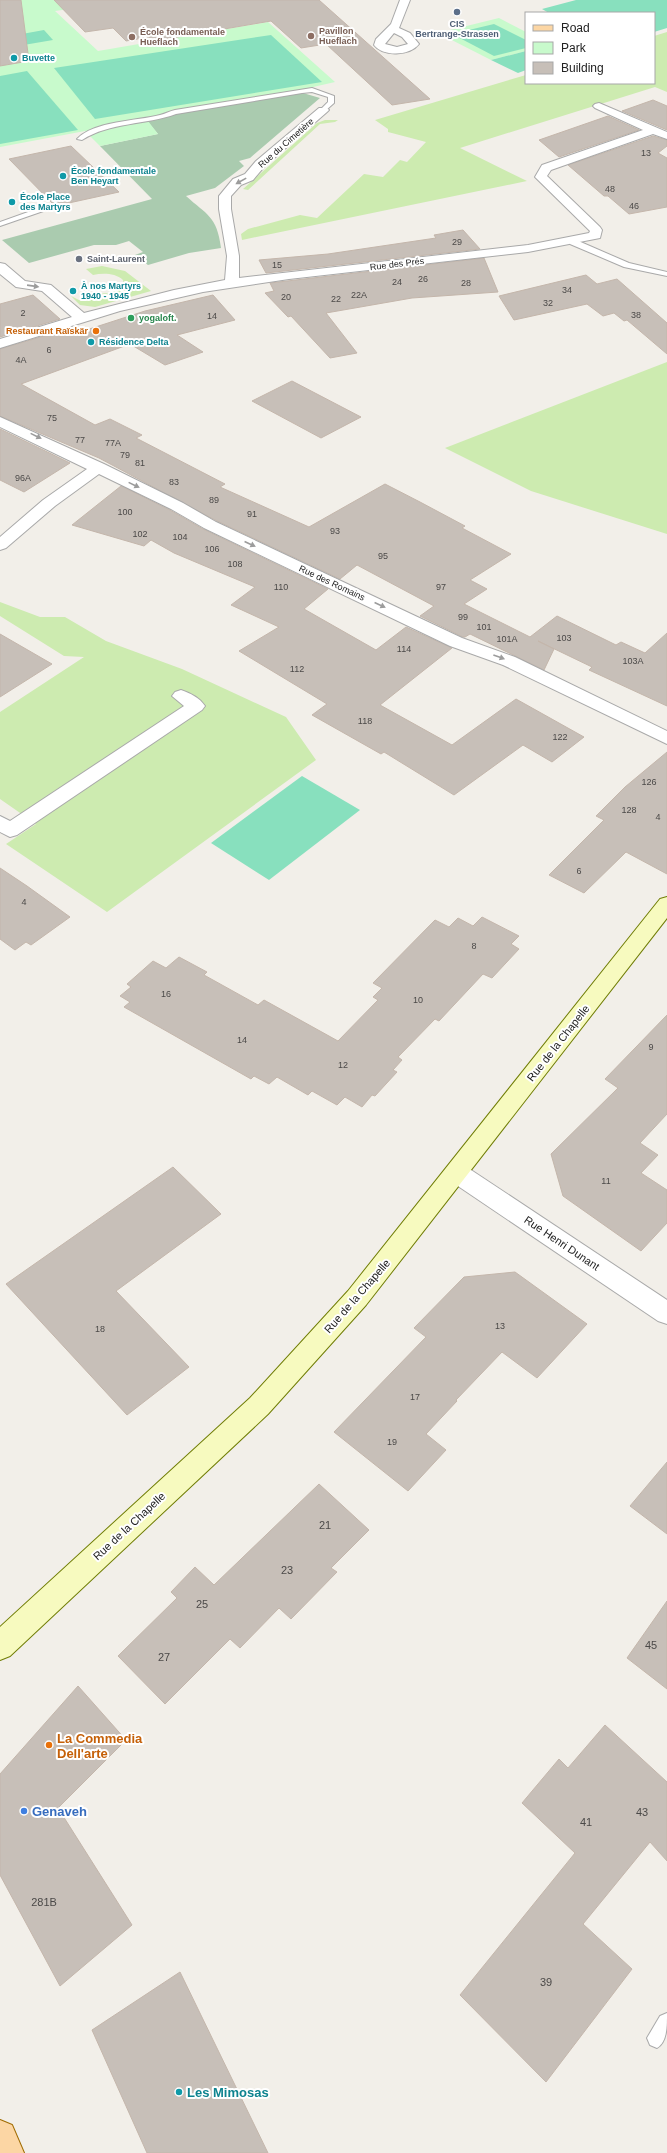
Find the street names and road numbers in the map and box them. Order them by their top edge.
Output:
street label: Rue du Cimetière [256,116,316,170]
street label: Rue des Prés [369,256,425,272]
street label: Rue des Romains [297,563,367,603]
street label: Rue de la Chapelle [524,1002,592,1084]
street label: Rue Henri Dunant [522,1213,602,1273]
street label: Rue de la Chapelle [322,1257,392,1335]
street label: Rue de la Chapelle [91,1490,167,1562]

